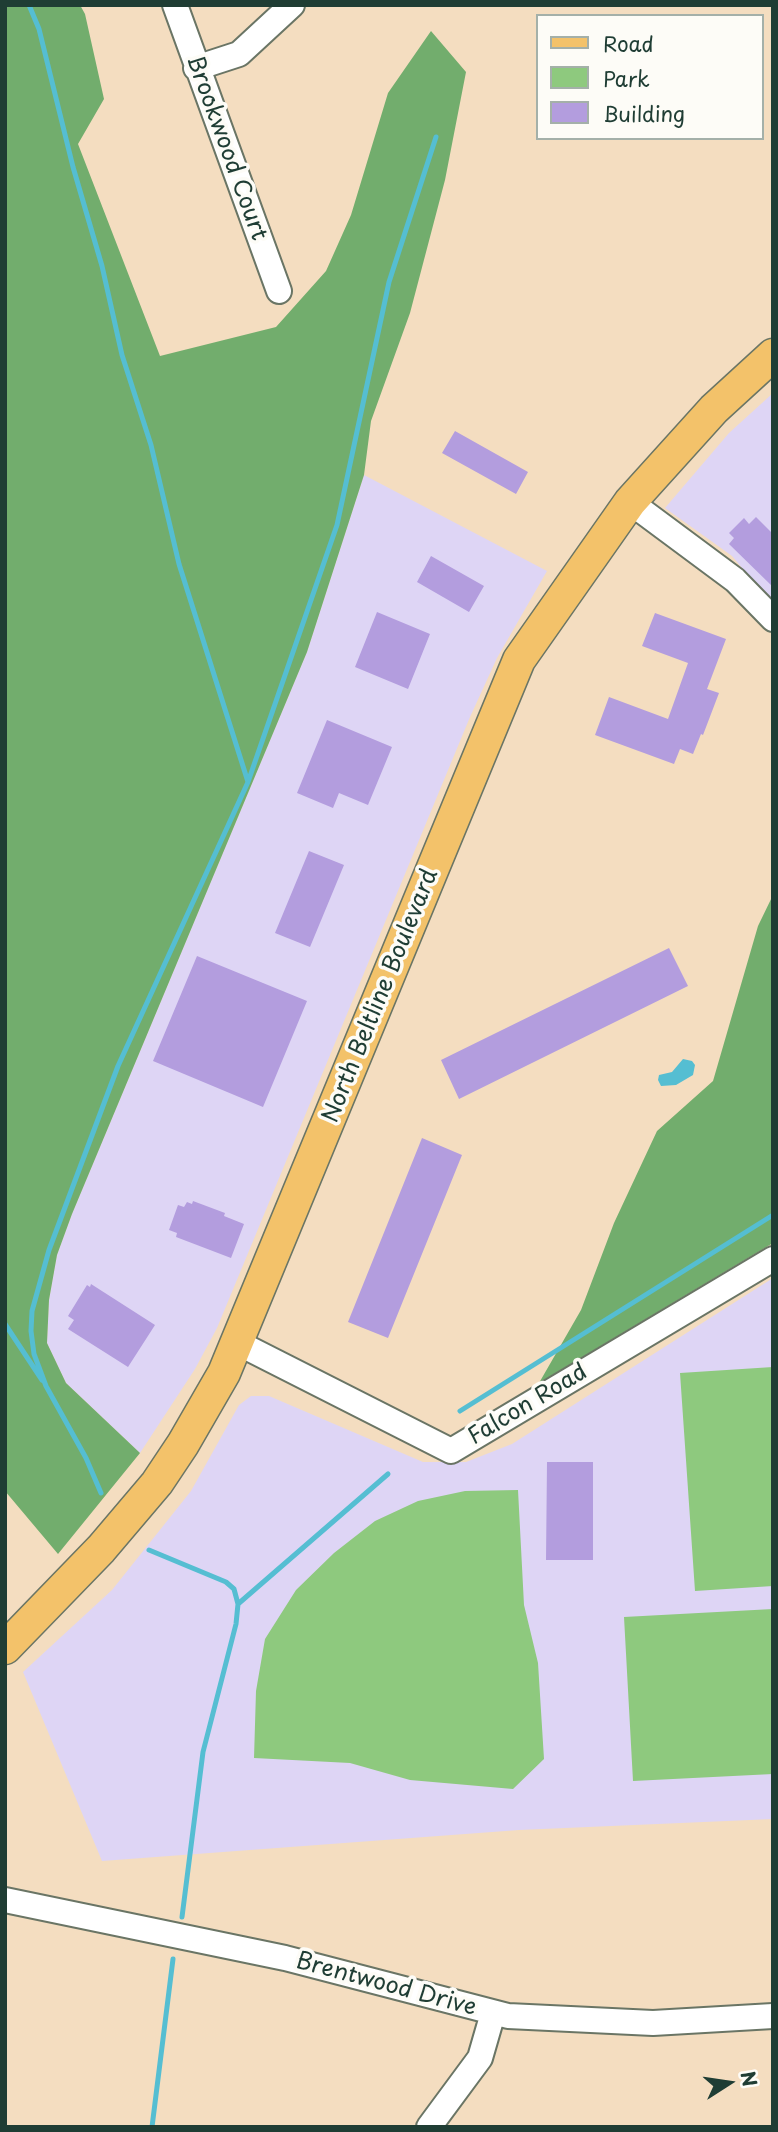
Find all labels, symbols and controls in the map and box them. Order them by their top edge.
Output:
legend [536,14,764,140]
text: Road [603,27,654,59]
street label: Brookwood Court [180,52,272,244]
text: Park [603,62,650,94]
text: Building [603,97,685,129]
street label: North Beltline Boulevard [317,865,445,1127]
street label: Falcon Road [463,1359,593,1451]
street label: Brentwood Drive [293,1948,479,2022]
north arrow [694,2048,764,2118]
text: N [734,2068,765,2089]

